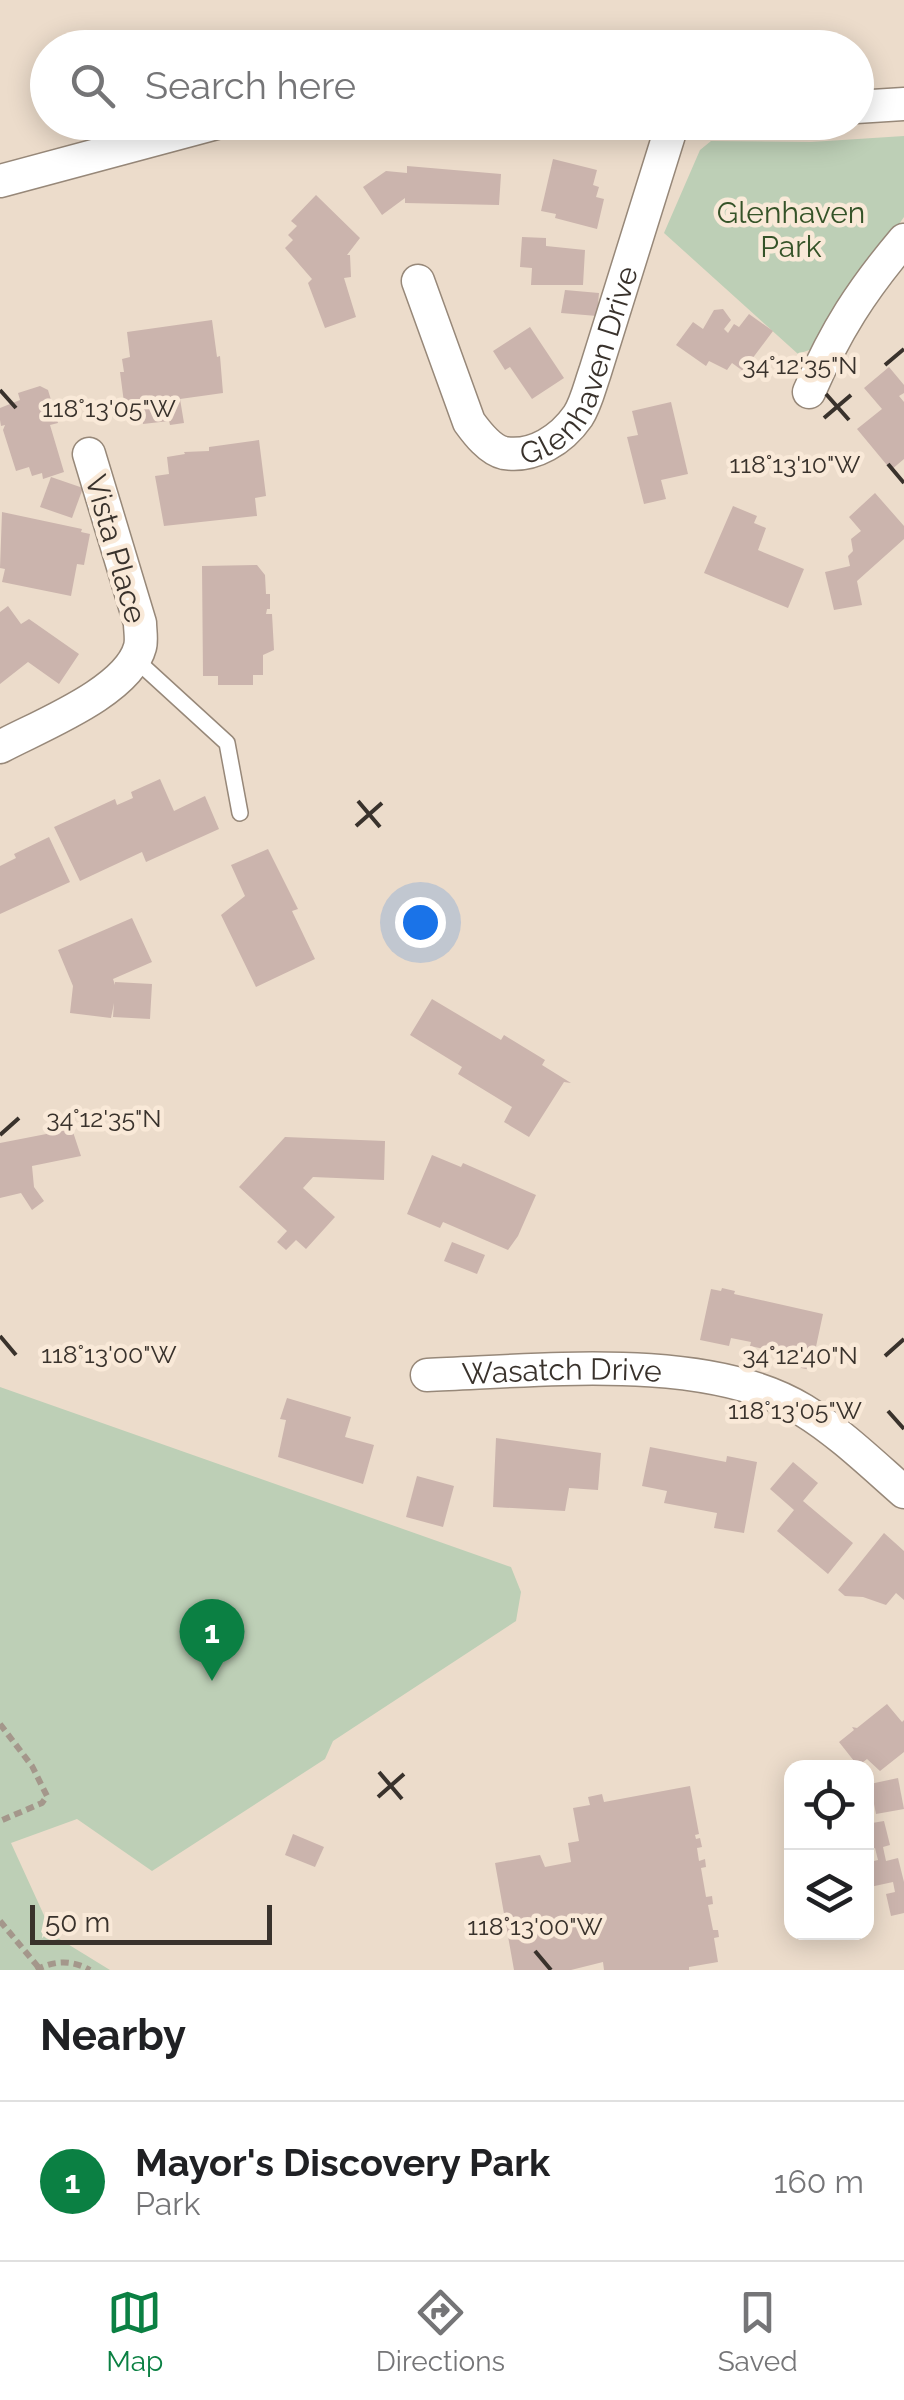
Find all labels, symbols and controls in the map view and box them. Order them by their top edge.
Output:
search box [30,30,874,140]
icon: search [65,58,120,113]
text: Search here [145,63,356,108]
park label: Glenhaven Park [717,195,865,264]
street label: Glenhaven Drive [516,262,644,471]
text: 34°12'35"N [742,350,858,380]
text: 118°13'05"W [42,393,176,423]
text: 118°13'10"W [730,449,860,479]
street label: Vista Place [78,471,154,627]
your location [395,897,446,948]
text: 34°12'35"N [46,1103,162,1133]
text: 118°13'00"W [41,1339,177,1369]
text: 34°12'40"N [742,1340,858,1370]
street label: Wasatch Drive [461,1351,663,1391]
text: 118°13'05"W [728,1395,862,1425]
pin: 1 [180,1598,244,1681]
map controls [784,1760,874,1940]
button: locate [784,1760,874,1850]
button: layers [784,1850,874,1940]
scale bar [30,1900,272,1944]
text: 50 m [45,1906,110,1939]
text: 118°13'00"W [467,1911,603,1941]
text: Nearby [40,2011,186,2060]
text: Mayor's Discovery Park [135,2140,550,2185]
text: 1 [65,2163,80,2200]
text: 160 m [774,2163,864,2200]
text: Park [135,2185,200,2222]
tab: Map [106,2285,163,2378]
tab: Directions [376,2285,505,2378]
tab: Saved [718,2285,798,2378]

